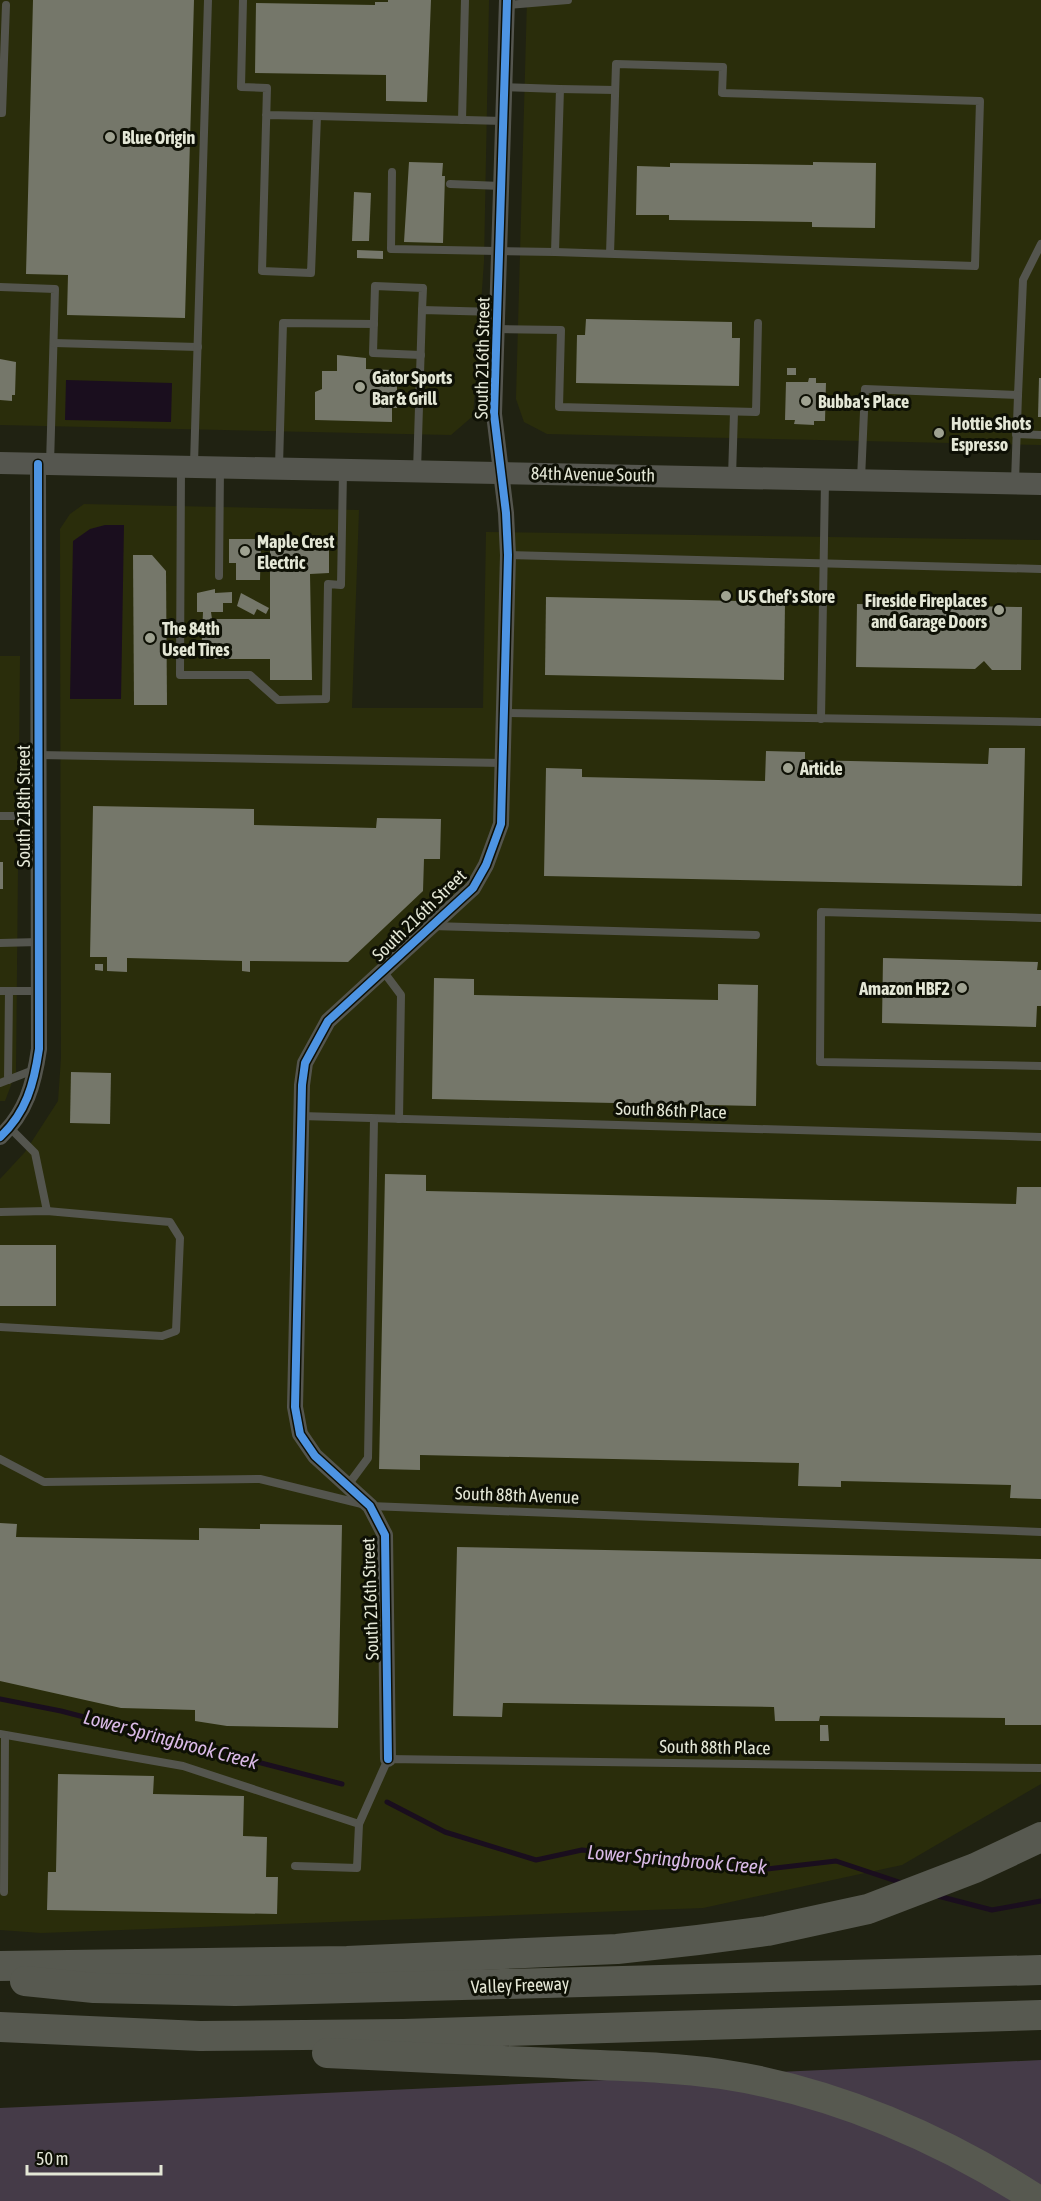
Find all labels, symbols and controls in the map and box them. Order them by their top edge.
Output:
place label: Blue Origin [122,127,195,148]
marker: Blue Origin [103,130,117,144]
street label: South 216th Street [470,297,494,419]
place label: Gator Sports Bar & Grill [372,367,453,409]
marker: Gator Sports Bar & Grill [353,380,367,394]
place label: Bubba's Place [818,391,909,412]
marker: Bubba's Place [799,394,813,408]
place label: Hottie Shots Espresso [951,413,1032,455]
marker: Hottie Shots Espresso [932,426,946,440]
street label: 84th Avenue South [531,462,655,486]
place label: Maple Crest Electric [257,531,335,573]
marker: Maple Crest Electric [238,544,252,558]
place label: US Chef's Store [738,586,835,607]
marker: US Chef's Store [719,589,733,603]
place label: Fireside Fireplaces and Garage Doors [865,590,988,632]
marker: Fireside Fireplaces and Garage Doors [992,603,1006,617]
place label: The 84th Used Tires [162,618,230,660]
marker: The 84th Used Tires [143,631,157,645]
street label: South 218th Street [13,745,34,867]
place label: Article [799,758,843,779]
marker: Article [781,761,795,775]
street label: South 216th Street [368,865,470,965]
place label: Amazon HBF2 [858,978,950,999]
marker: Amazon HBF2 [955,981,969,995]
street label: South 86th Place [615,1098,727,1122]
street label: South 88th Avenue [455,1482,579,1508]
street label: South 216th Street [357,1537,383,1661]
water label: Lower Springbrook Creek [81,1705,261,1773]
street label: South 88th Place [659,1736,771,1758]
water label: Lower Springbrook Creek [586,1840,768,1878]
street label: Valley Freeway [470,1973,570,1997]
scale bar [27,2138,160,2176]
text: 50 m [36,2148,68,2169]

